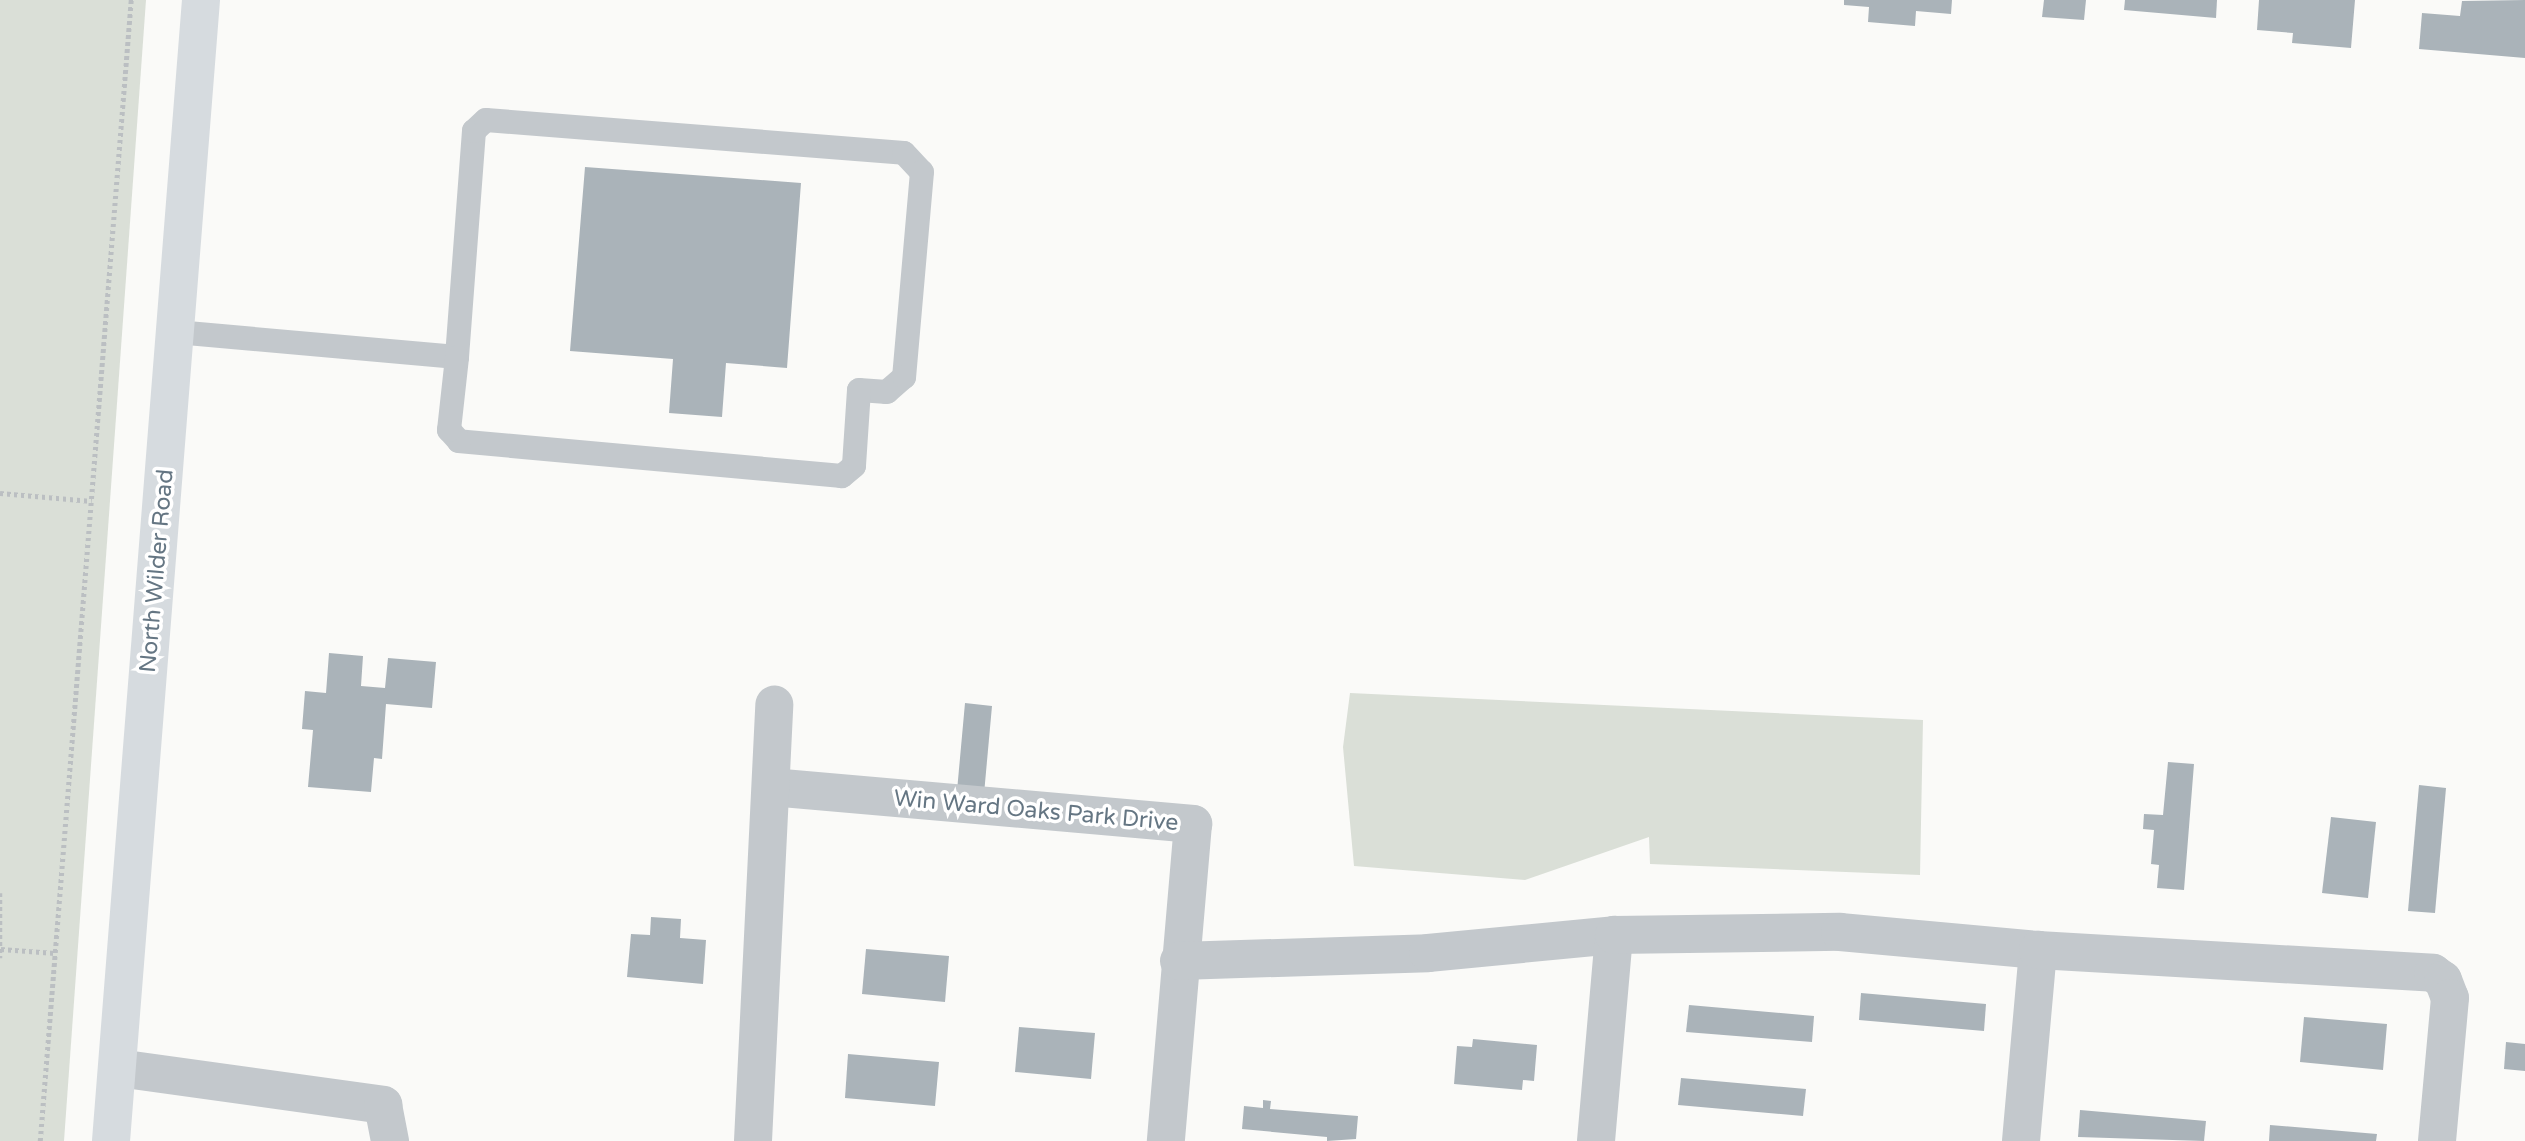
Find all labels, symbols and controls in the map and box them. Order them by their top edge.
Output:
street label: North Wilder Road [134,468,180,674]
street label: Win Ward Oaks Park Drive [893,785,1179,837]

